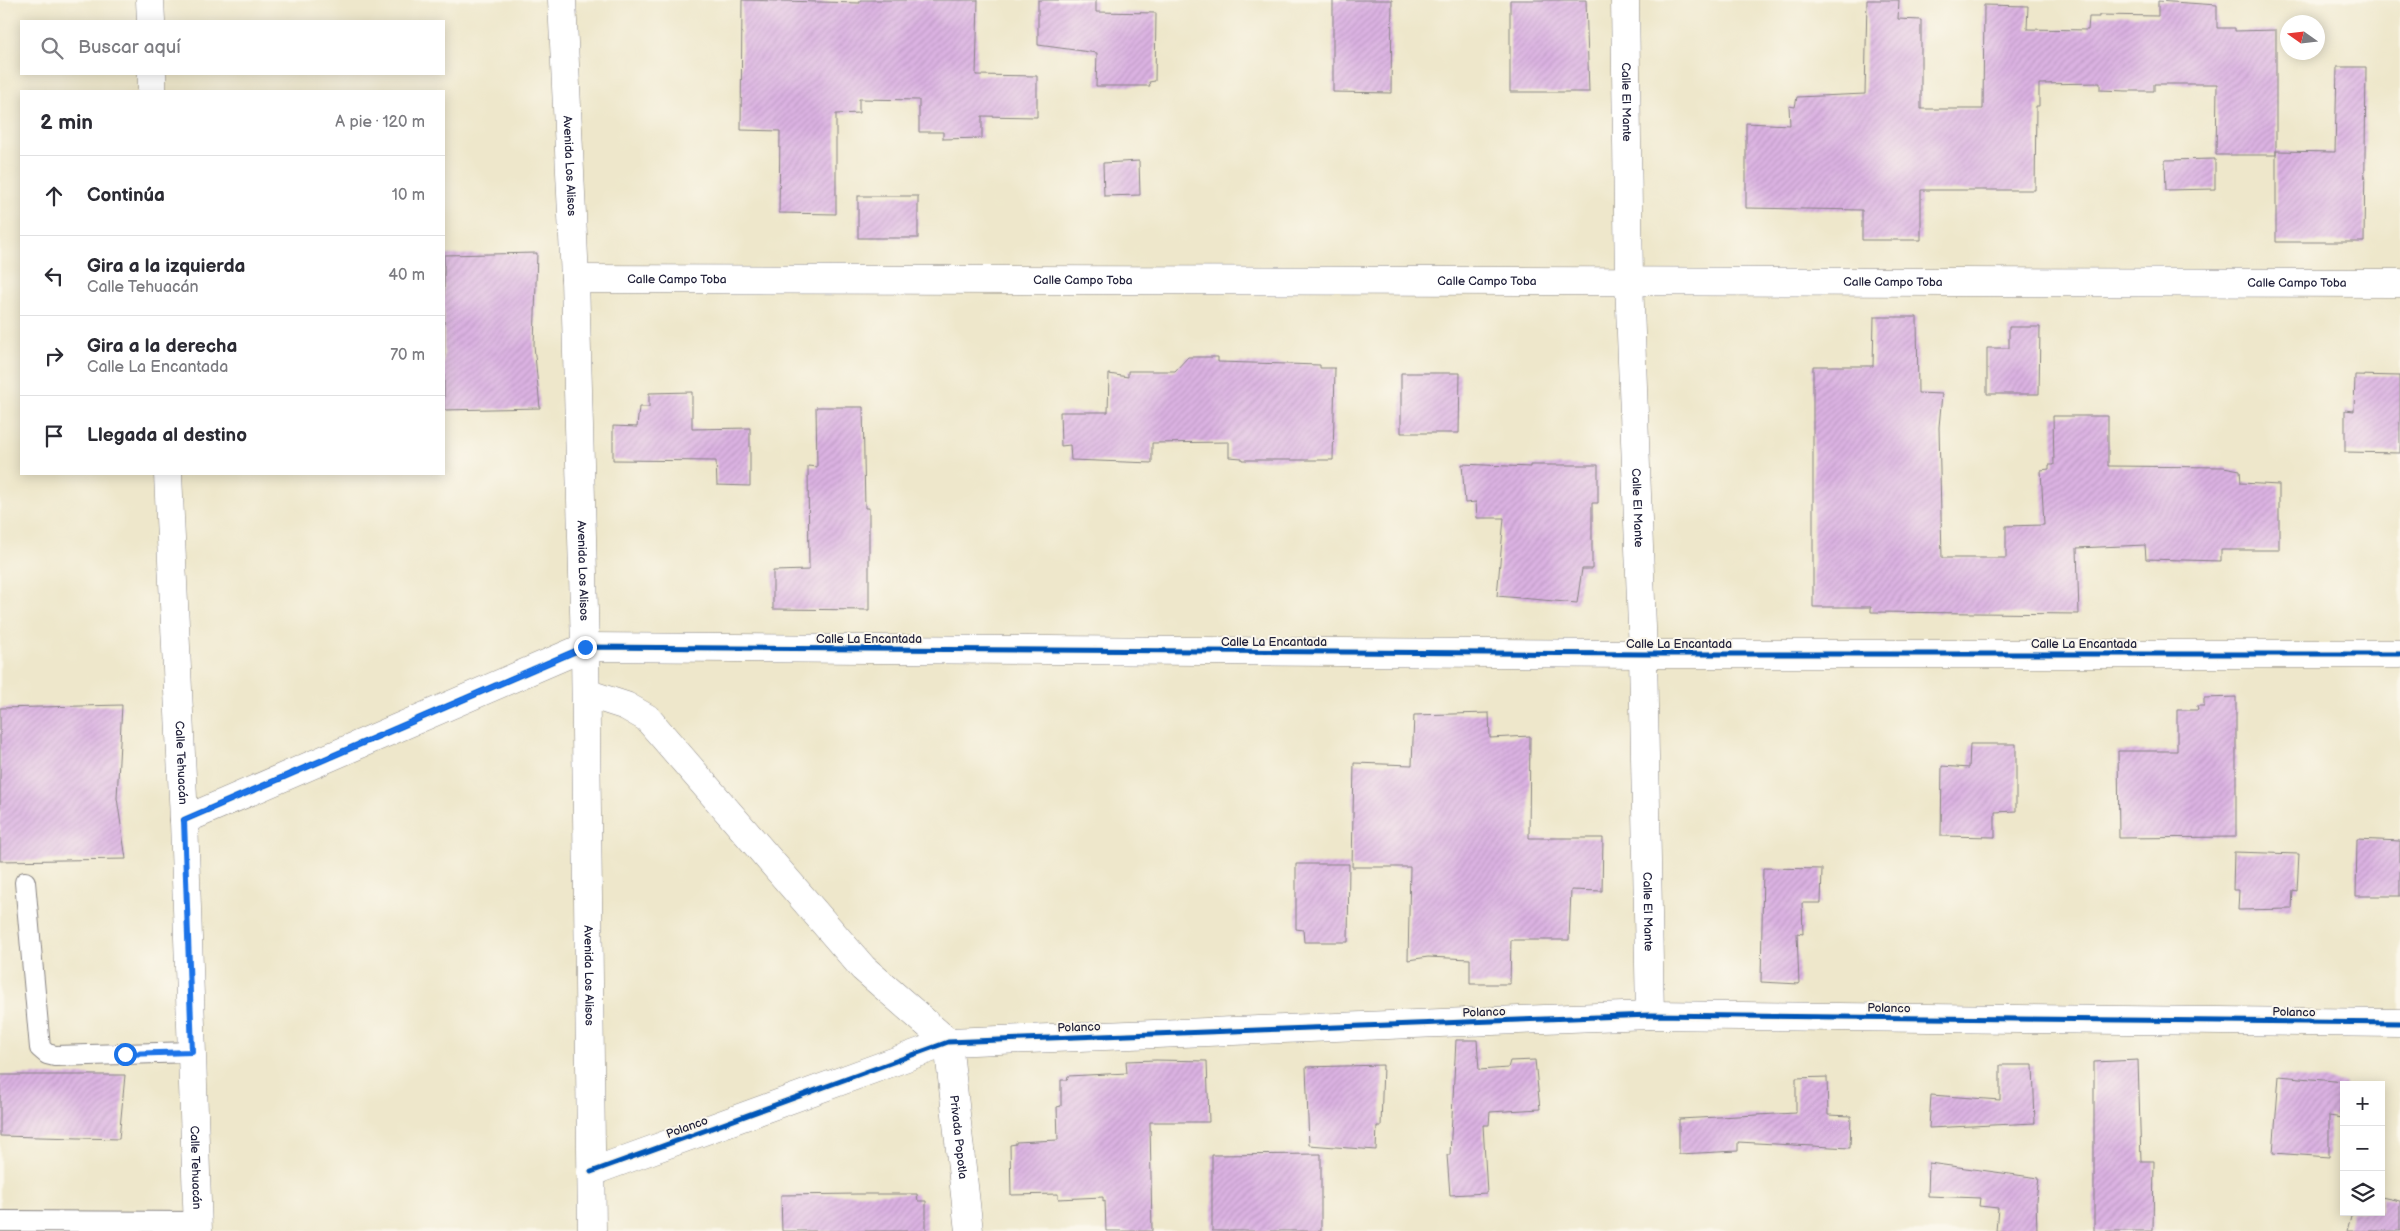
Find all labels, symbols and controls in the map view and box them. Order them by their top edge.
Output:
north arrow [2280,15,2325,60]
search box [20,20,445,75]
icon: search [38,34,66,62]
text: Buscar aquí [78,36,181,59]
street label: Calle El Mante [1618,62,1634,142]
text: 2 min [40,110,93,135]
text: A pie · 120 m [335,113,425,132]
street label: Avenida Los Alisos [559,115,579,216]
icon: ahead [40,182,68,210]
text: Continúa [87,184,165,207]
text: 10 m [392,186,425,205]
text: Gira a la izquierda [87,255,245,278]
icon: left [40,262,68,290]
text: 40 m [388,266,425,285]
street label: Calle Campo Toba [627,272,727,287]
street label: Calle Campo Toba [1033,273,1133,288]
street label: Calle Campo Toba [1437,274,1537,289]
street label: Calle Campo Toba [1843,275,1943,290]
street label: Calle Campo Toba [2247,276,2347,291]
text: Calle Tehuacán [87,278,199,297]
text: Gira a la derecha [87,335,237,358]
icon: right [40,342,68,370]
text: 70 m [390,346,425,365]
text: Calle La Encantada [87,358,228,377]
icon: arrive [40,422,68,450]
text: Llegada al destino [87,424,247,447]
street label: Calle El Mante [1628,468,1646,548]
street label: Avenida Los Alisos [574,520,591,621]
street label: Calle La Encantada [816,632,922,647]
street label: Calle La Encantada [1221,635,1327,650]
route end [574,636,597,659]
street label: Calle La Encantada [1626,637,1732,652]
street label: Calle La Encantada [2031,637,2137,652]
street label: Calle Tehuacán [171,721,190,805]
street label: Calle El Mante [1639,872,1656,951]
street label: Avenida Los Alisos [580,925,597,1026]
street label: Polanco [1867,1001,1911,1016]
street label: Polanco [1462,1004,1506,1021]
street label: Polanco [2272,1005,2316,1020]
street label: Polanco [1057,1019,1101,1036]
route start [114,1043,137,1066]
map controls [2340,1081,2385,1216]
button: + [2340,1081,2385,1126]
street label: Privada Popotla [946,1094,970,1180]
street label: Polanco [664,1113,710,1142]
street label: Calle Tehuacán [186,1125,204,1210]
button: − [2340,1126,2385,1171]
button: layers [2340,1171,2385,1216]

